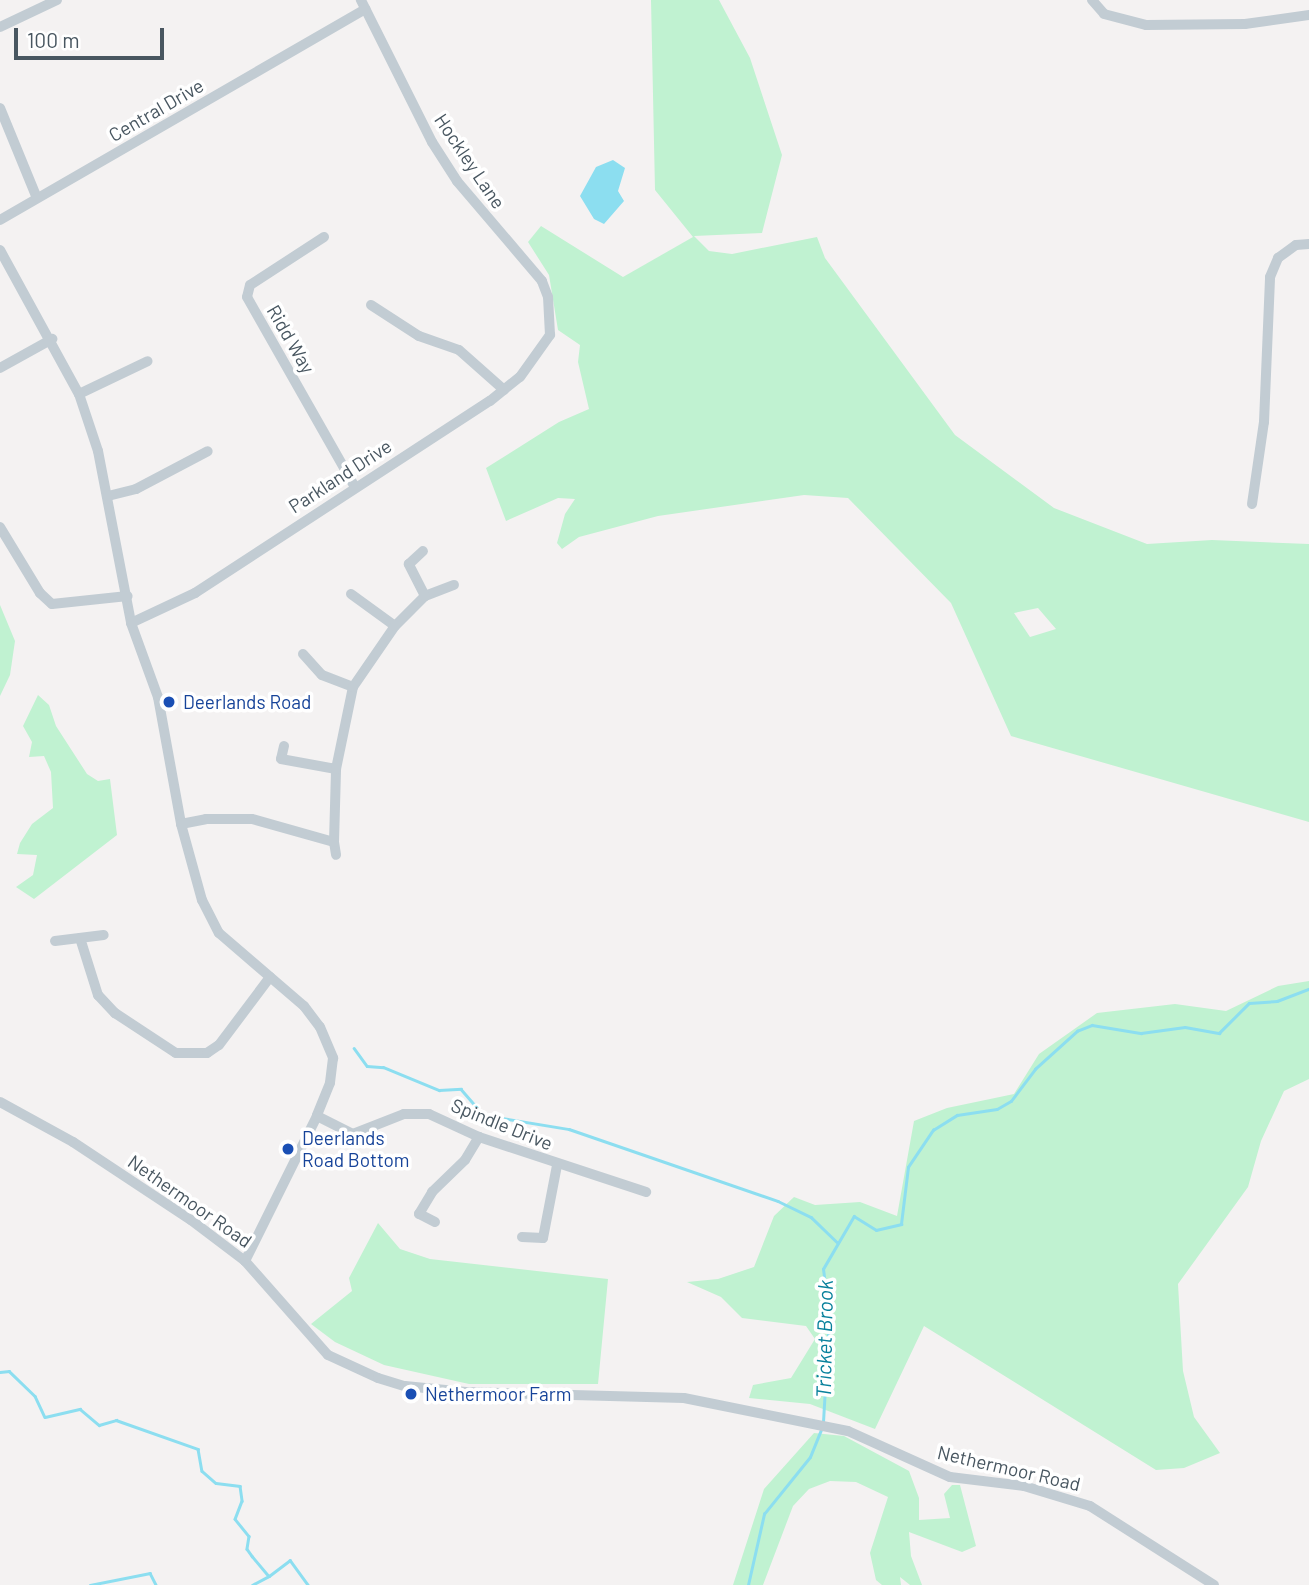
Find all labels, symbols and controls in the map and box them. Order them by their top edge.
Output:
scale bar [18,14,168,58]
text: 100 m [27,27,80,52]
street label: Central Drive [104,74,208,146]
street label: Hockley Lane [430,109,510,213]
street label: Ridd Way [262,301,320,377]
street label: Parkland Drive [284,434,396,518]
place label: Deerlands Road [183,691,311,713]
marker: Deerlands Road [161,694,177,710]
street label: Spindle Drive [448,1093,556,1155]
place label: Deerlands Road Bottom [302,1127,410,1171]
marker: Deerlands Road Bottom [280,1141,296,1157]
street label: Nethermoor Road [124,1150,256,1252]
water label: Tricket Brook [810,1280,838,1398]
place label: Nethermoor Farm [425,1383,571,1405]
marker: Nethermoor Farm [403,1386,419,1402]
street label: Nethermoor Road [935,1440,1083,1496]

